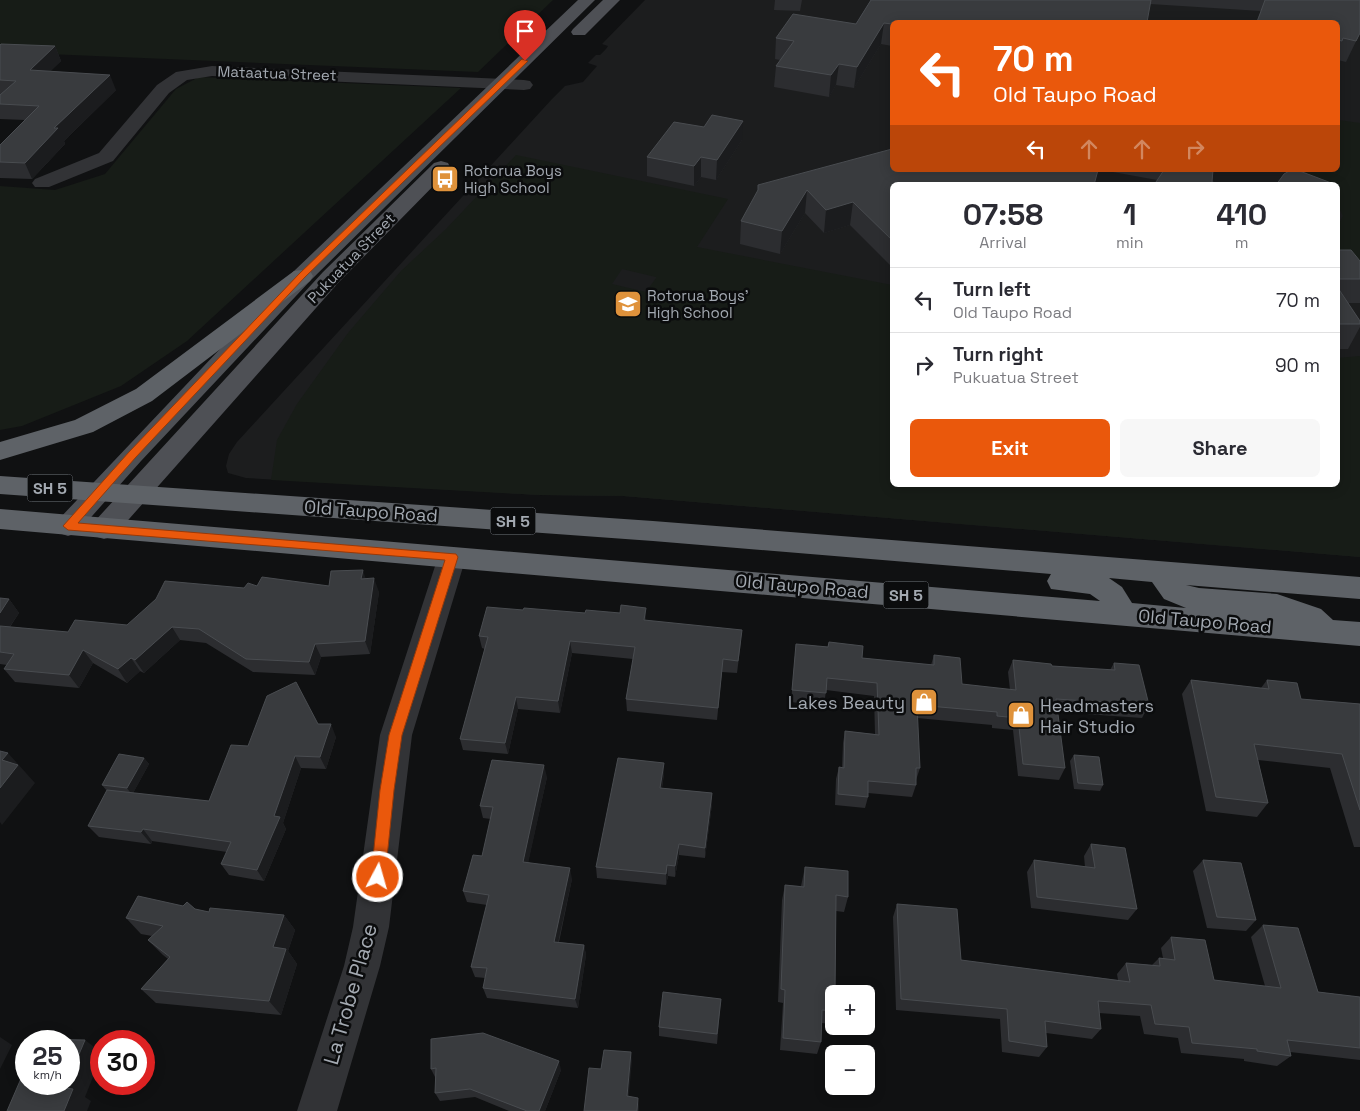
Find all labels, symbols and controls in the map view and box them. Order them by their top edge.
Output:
pin [504,10,546,61]
icon: arrive [511,17,539,45]
text: 70 m [993,37,1074,81]
icon: left [910,40,975,105]
street label: Mataatua Street [217,61,337,85]
text: Old Taupo Road [993,80,1157,108]
icon: left [1022,135,1050,163]
icon: ahead [1075,135,1103,163]
icon: ahead [1128,135,1156,163]
icon: right [1181,135,1209,163]
place label: Rotorua Boys High School [464,161,562,197]
bus stop icon: Rotorua Boys High School [430,164,460,194]
text: 07:58 [963,195,1043,234]
text: 1 [1123,195,1137,234]
text: 410 [1216,195,1267,234]
street label: Pukuatua Street [303,209,399,307]
text: Arrival [979,232,1027,253]
text: min [1116,232,1143,253]
text: m [1235,232,1249,253]
text: Turn left [953,277,1031,302]
place label: Rotorua Boys' High School [647,286,749,322]
icon: left [910,286,938,314]
text: 70 m [1276,288,1320,313]
school or university icon: Rotorua Boys' High School [613,289,643,319]
text: Old Taupo Road [953,302,1072,323]
text: Turn right [953,342,1043,367]
icon: right [910,351,938,379]
text: 90 m [1275,353,1320,378]
text: Pukuatua Street [953,367,1079,388]
button: Exit [910,419,1110,477]
button: Share [1120,419,1320,477]
road number: SH 5 [28,474,72,502]
street label: Old Taupo Road [303,495,439,527]
road number: SH 5 [490,508,536,534]
street label: Old Taupo Road [734,569,870,603]
road number: SH 5 [884,582,928,608]
street label: Old Taupo Road [1137,604,1273,638]
shop icon: Lakes Beauty [909,687,939,717]
place label: Lakes Beauty [788,691,905,714]
place label: Headmasters Hair Studio [1040,694,1154,738]
shop icon: Headmasters Hair Studio [1006,700,1036,730]
position arrow [351,850,403,902]
street label: La Trobe Place [317,920,383,1068]
map controls [825,985,875,1095]
button: + [825,985,875,1035]
speed limit sign: 30 [90,1030,155,1095]
text: 25 [33,1040,62,1072]
button: − [825,1045,875,1095]
text: km/h [33,1067,62,1083]

